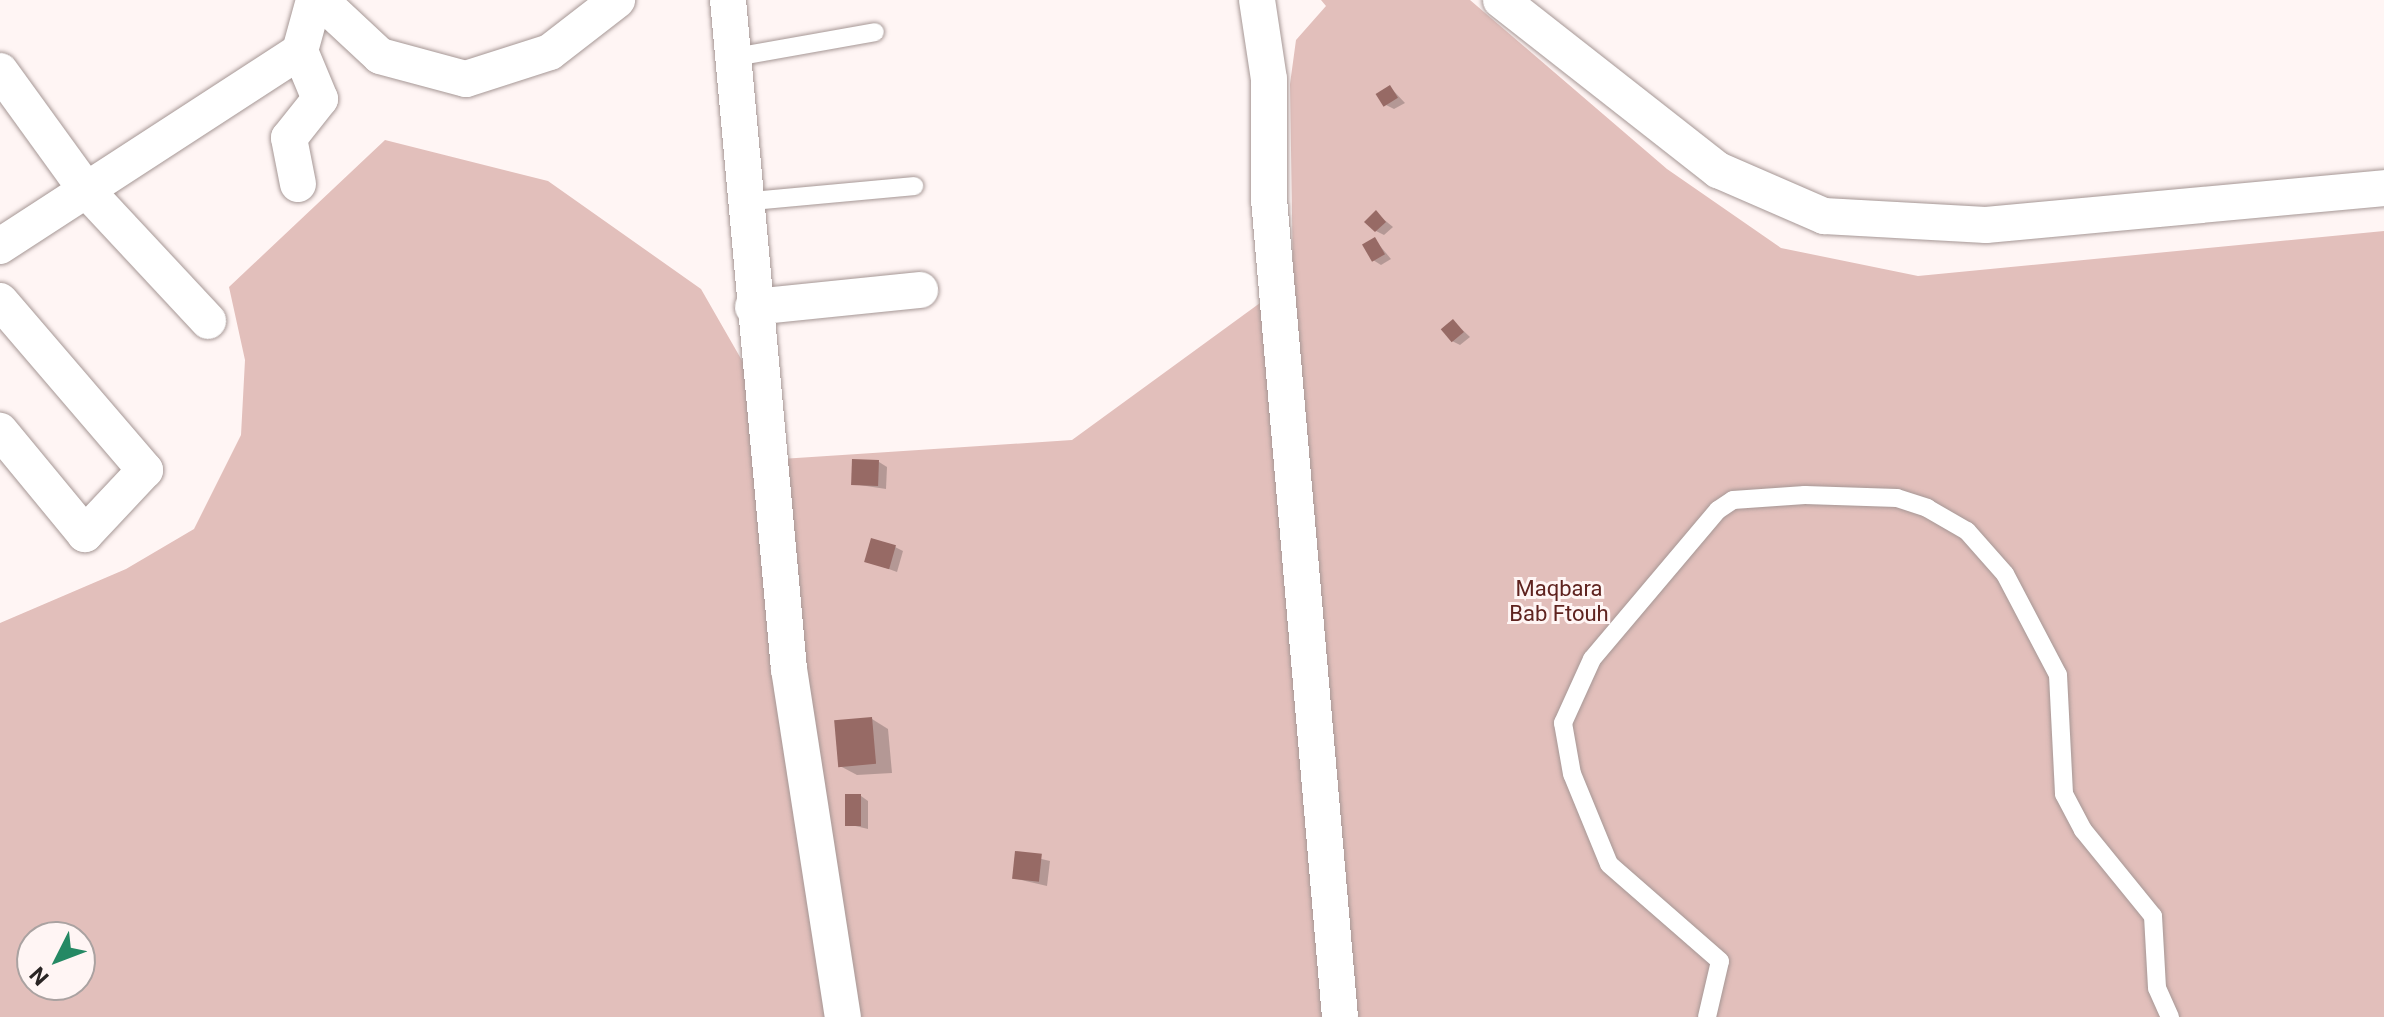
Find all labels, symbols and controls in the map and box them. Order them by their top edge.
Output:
park label: Maqbara Bab Ftouh [1509,575,1609,626]
north arrow [16,921,96,1001]
text: N [25,962,54,990]

